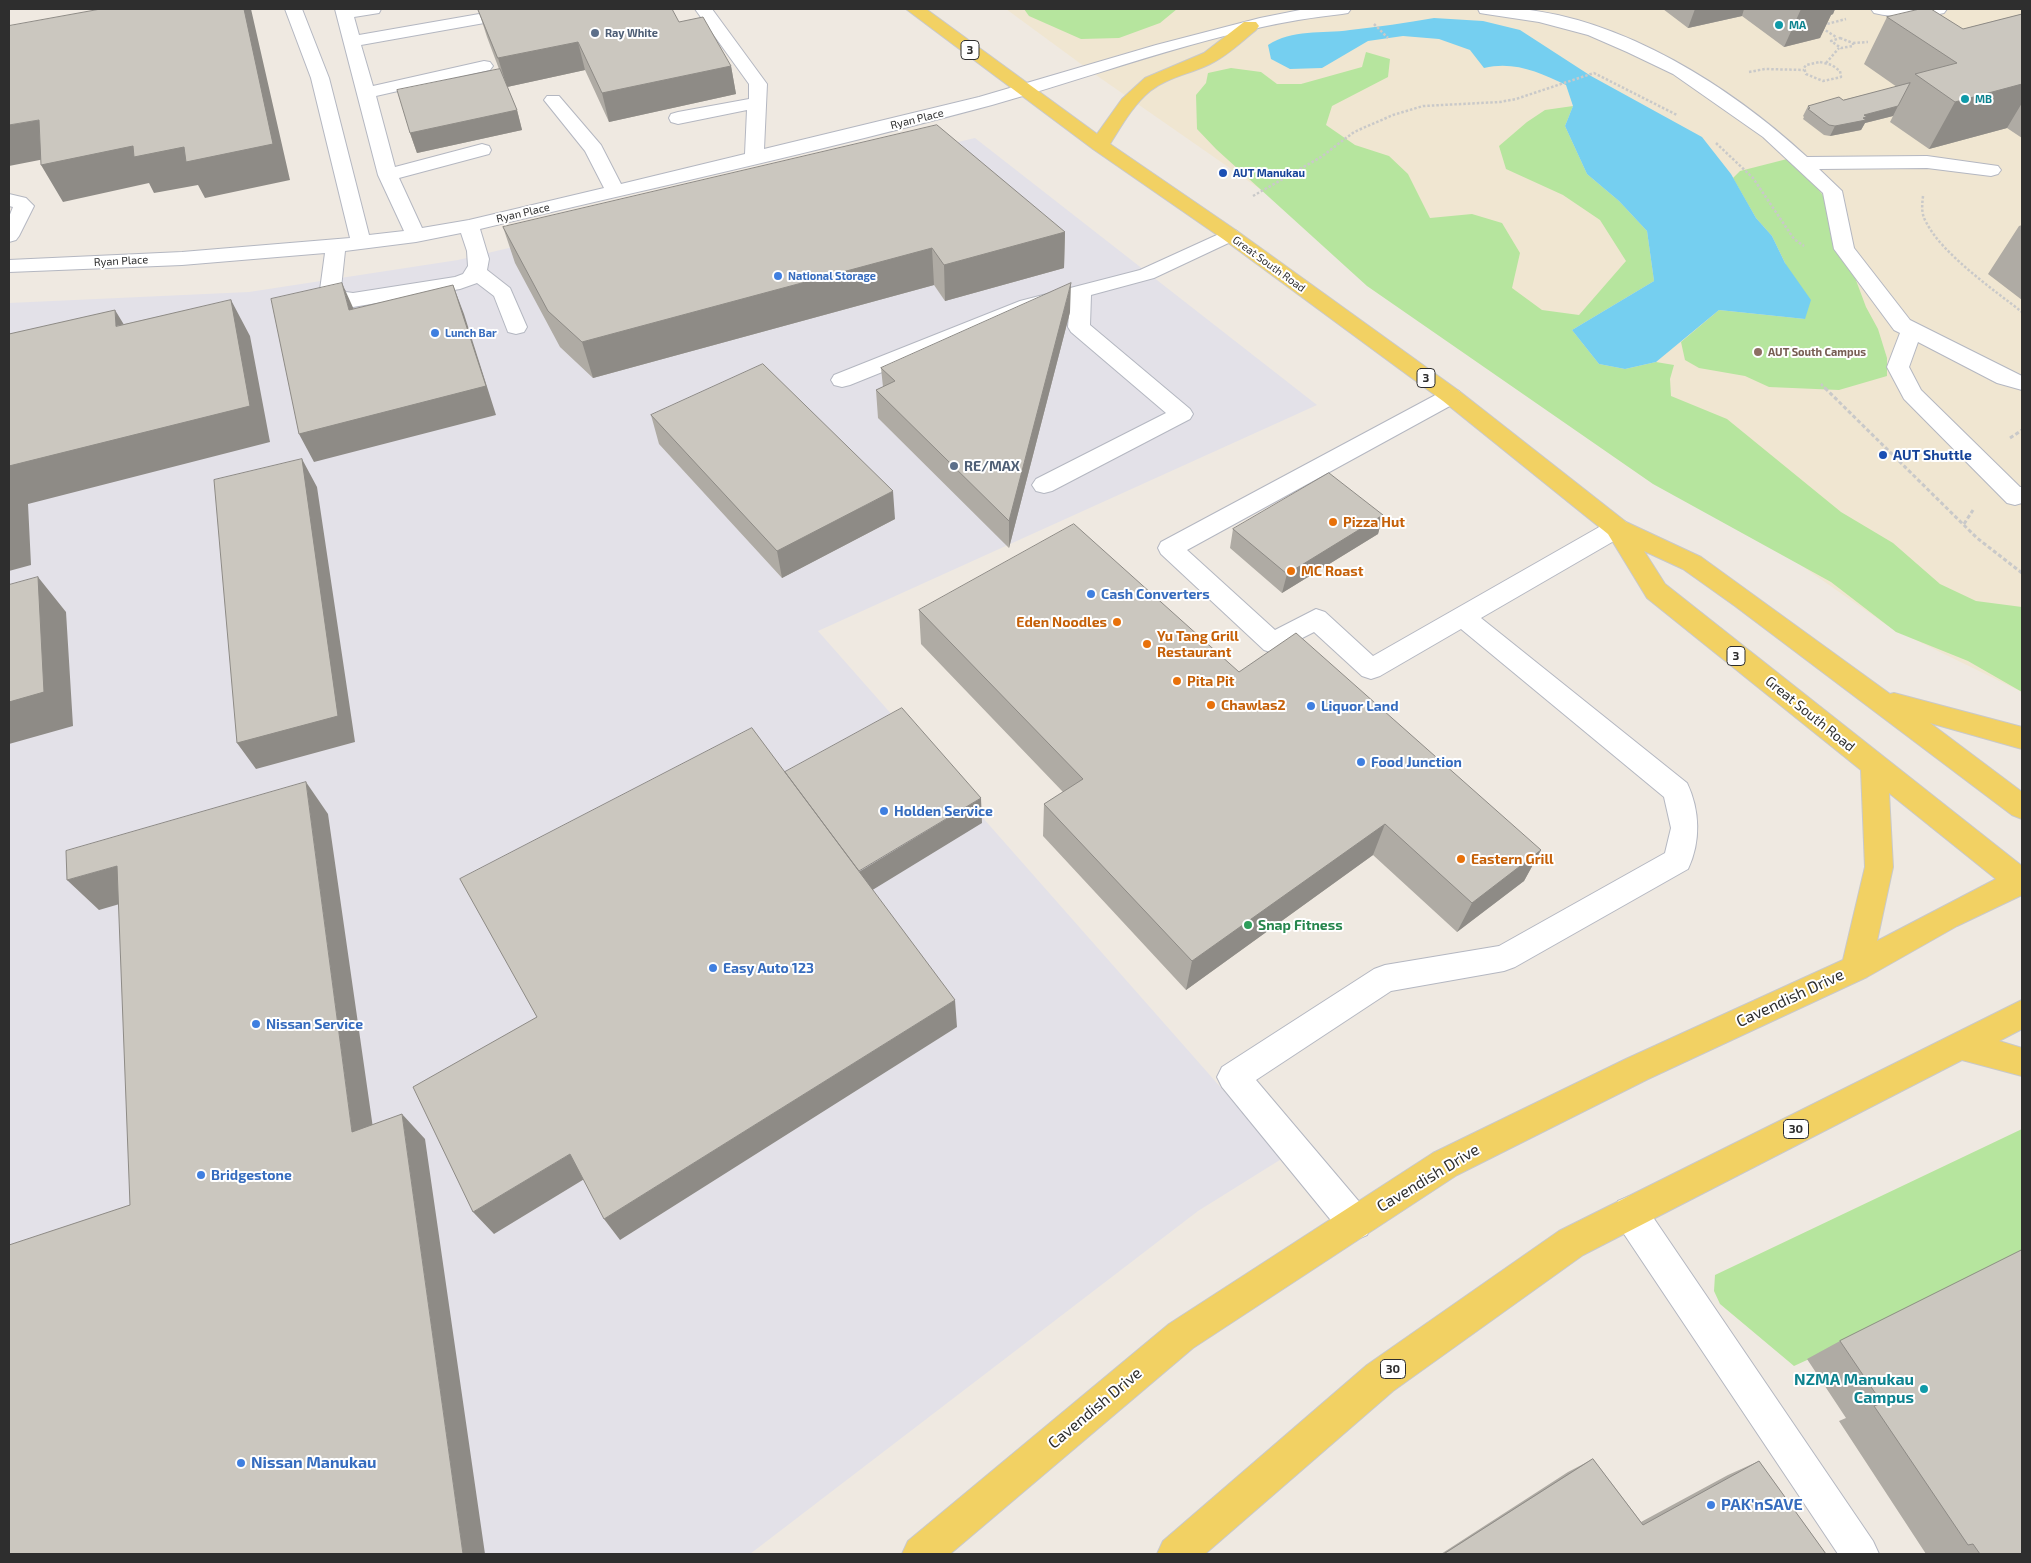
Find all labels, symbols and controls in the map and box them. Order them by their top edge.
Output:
place label: MA [1789,18,1806,32]
marker: MA [1773,19,1785,31]
place label: Ray White [605,26,658,40]
marker: Ray White [589,27,601,39]
road number: 3 [961,40,979,60]
place label: MB [1975,92,1992,106]
marker: MB [1959,93,1971,105]
street label: Ryan Place [889,106,945,132]
place label: AUT Manukau [1233,166,1305,180]
marker: AUT Manukau [1217,167,1229,179]
street label: Ryan Place [495,200,551,226]
street label: Great South Road [1230,233,1308,295]
street label: Ryan Place [93,253,149,269]
place label: National Storage [788,269,876,283]
marker: National Storage [772,270,784,282]
place label: Lunch Bar [445,326,497,340]
marker: Lunch Bar [429,327,441,339]
place label: AUT South Campus [1768,345,1866,359]
marker: AUT South Campus [1752,346,1764,358]
road number: 3 [1417,368,1435,388]
place label: AUT Shuttle [1893,447,1972,463]
marker: AUT Shuttle [1877,449,1889,461]
place label: RE/MAX [964,458,1020,474]
marker: RE/MAX [948,460,960,472]
place label: Pizza Hut [1343,514,1405,530]
marker: Pizza Hut [1327,516,1339,528]
place label: MC Roast [1301,563,1363,579]
marker: MC Roast [1285,565,1297,577]
place label: Cash Converters [1101,586,1210,602]
marker: Cash Converters [1085,588,1097,600]
place label: Eden Noodles [1016,614,1107,630]
marker: Eden Noodles [1111,616,1123,628]
place label: Yu Tang Grill Restaurant [1157,628,1239,660]
marker: Yu Tang Grill Restaurant [1141,638,1153,650]
road number: 3 [1727,646,1745,666]
place label: Pita Pit [1187,673,1235,689]
street label: Great South Road [1762,673,1858,755]
marker: Pita Pit [1171,675,1183,687]
place label: Chawlas2 [1221,697,1286,713]
place label: Liquor Land [1321,698,1399,714]
marker: Chawlas2 [1205,699,1217,711]
marker: Liquor Land [1305,700,1317,712]
place label: Food Junction [1371,754,1462,770]
marker: Food Junction [1355,756,1367,768]
place label: Holden Service [894,803,993,819]
marker: Holden Service [878,805,890,817]
place label: Eastern Grill [1471,851,1554,867]
marker: Eastern Grill [1455,853,1467,865]
place label: Snap Fitness [1258,917,1343,933]
marker: Snap Fitness [1242,919,1254,931]
place label: Easy Auto 123 [723,960,814,976]
marker: Easy Auto 123 [707,962,719,974]
street label: Cavendish Drive [1733,965,1847,1031]
place label: Nissan Service [266,1016,363,1032]
marker: Nissan Service [250,1018,262,1030]
road number: 30 [1784,1120,1808,1138]
street label: Cavendish Drive [1373,1140,1483,1216]
place label: Bridgestone [211,1167,292,1183]
marker: Bridgestone [195,1169,207,1181]
road number: 30 [1380,1360,1406,1378]
street label: Cavendish Drive [1044,1363,1146,1453]
place label: NZMA Manukau Campus [1794,1370,1914,1408]
marker: NZMA Manukau Campus [1918,1383,1930,1395]
place label: Nissan Manukau [251,1453,377,1473]
marker: Nissan Manukau [235,1457,247,1469]
place label: PAK'nSAVE [1721,1495,1803,1515]
marker: PAK'nSAVE [1705,1499,1717,1511]

